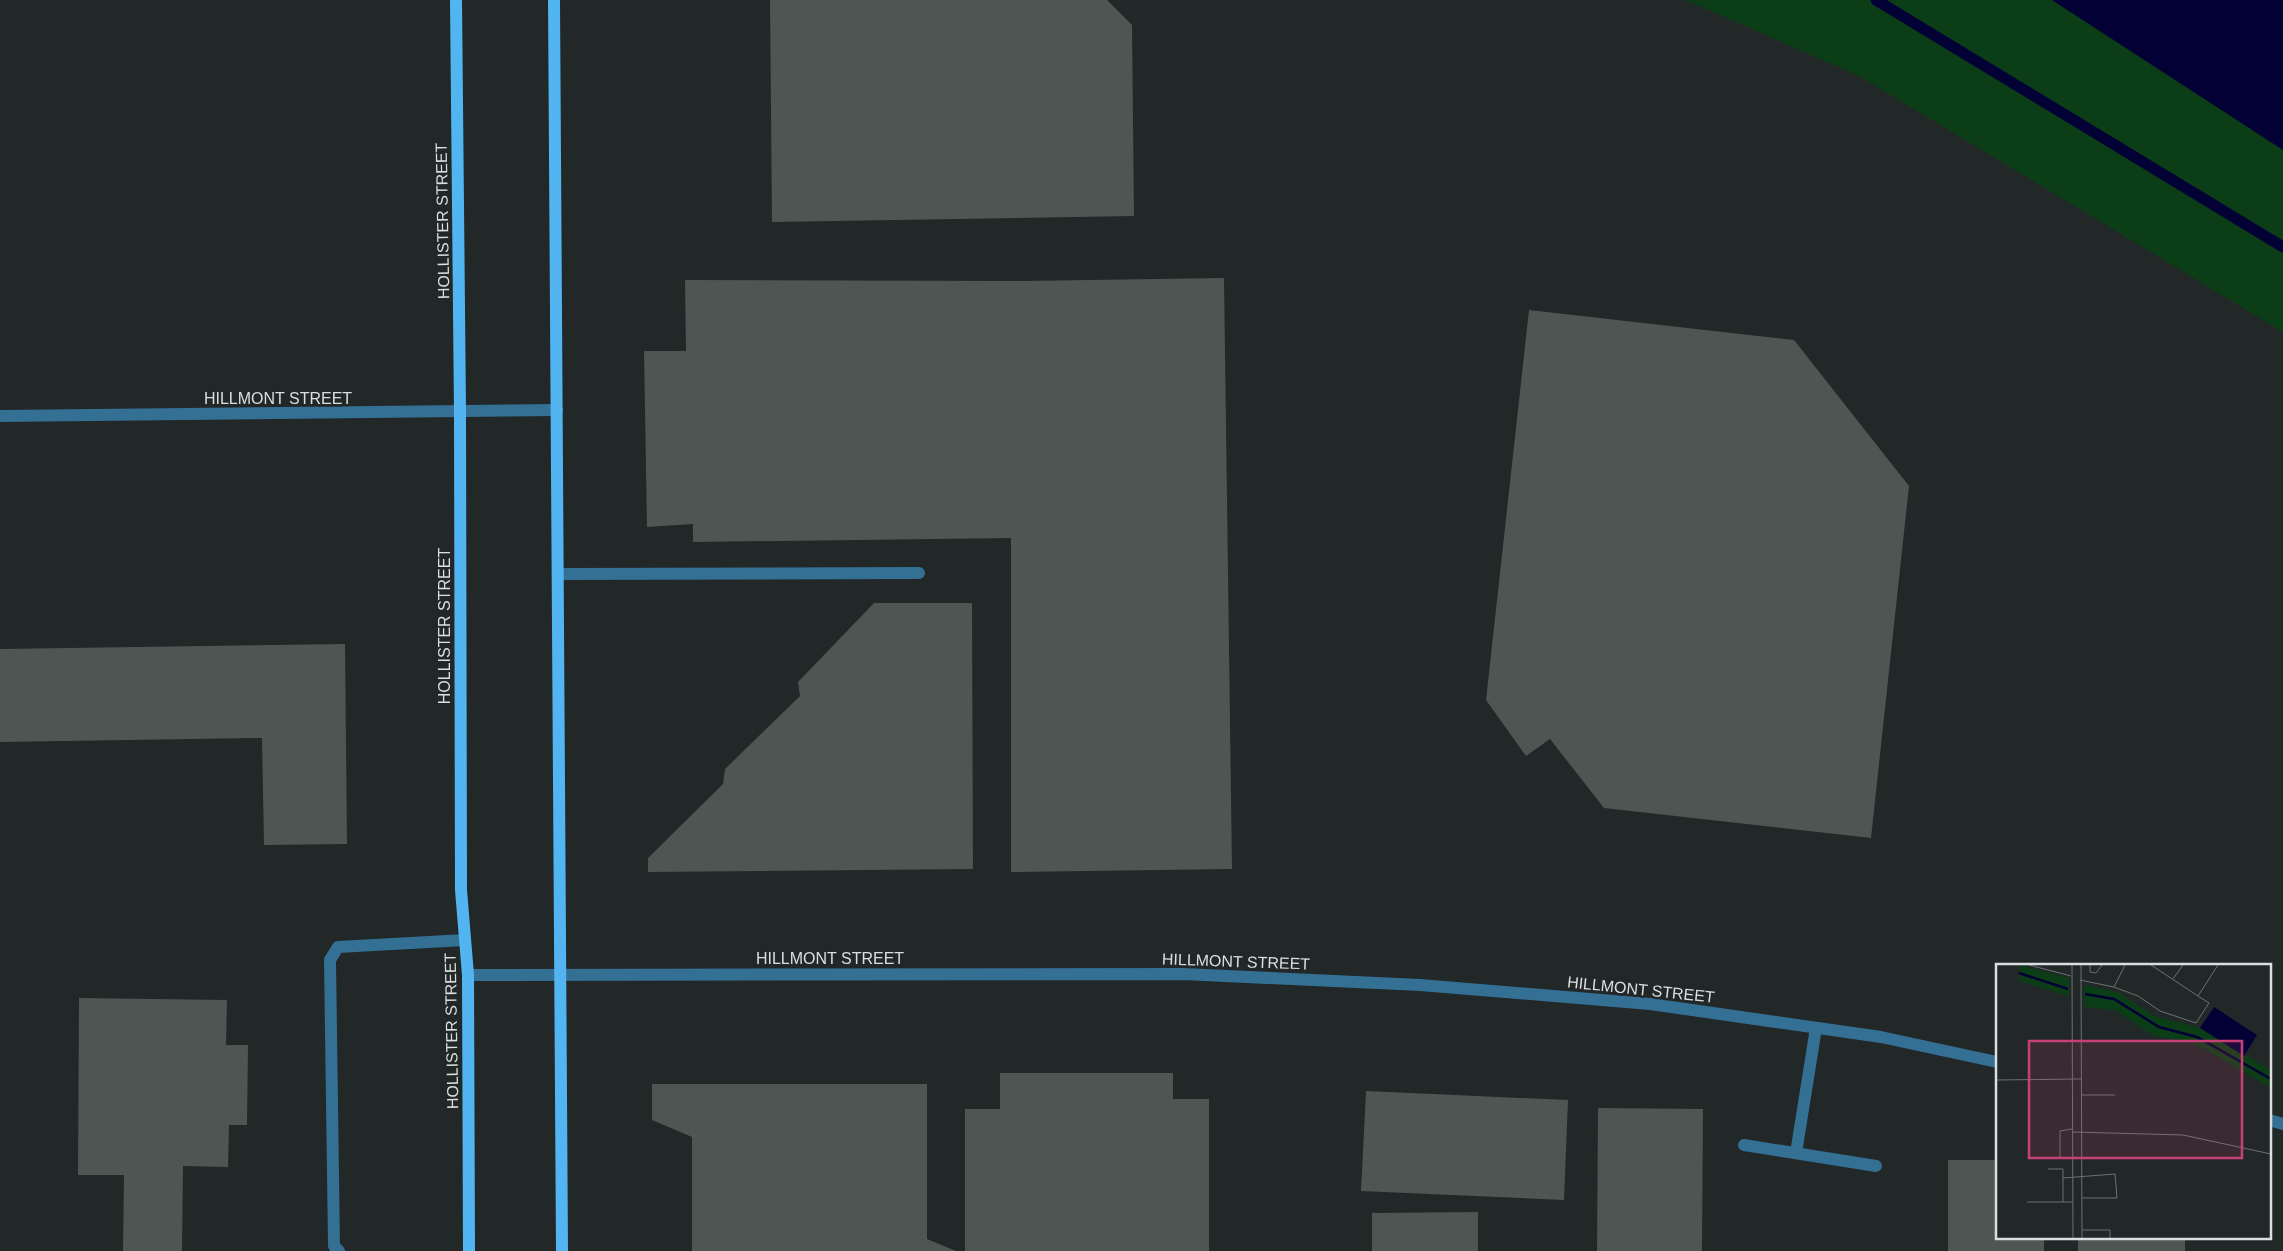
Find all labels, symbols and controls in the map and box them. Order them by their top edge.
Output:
street label: HOLLISTER STREET [433,142,452,299]
street label: HILLMONT STREET [204,390,352,407]
street label: HOLLISTER STREET [436,548,453,704]
street label: HILLMONT STREET [756,950,904,967]
street label: HILLMONT STREET [1162,950,1311,973]
street label: HOLLISTER STREET [442,952,461,1109]
inset map [1996,964,2270,1238]
street label: HILLMONT STREET [1566,973,1716,1006]

